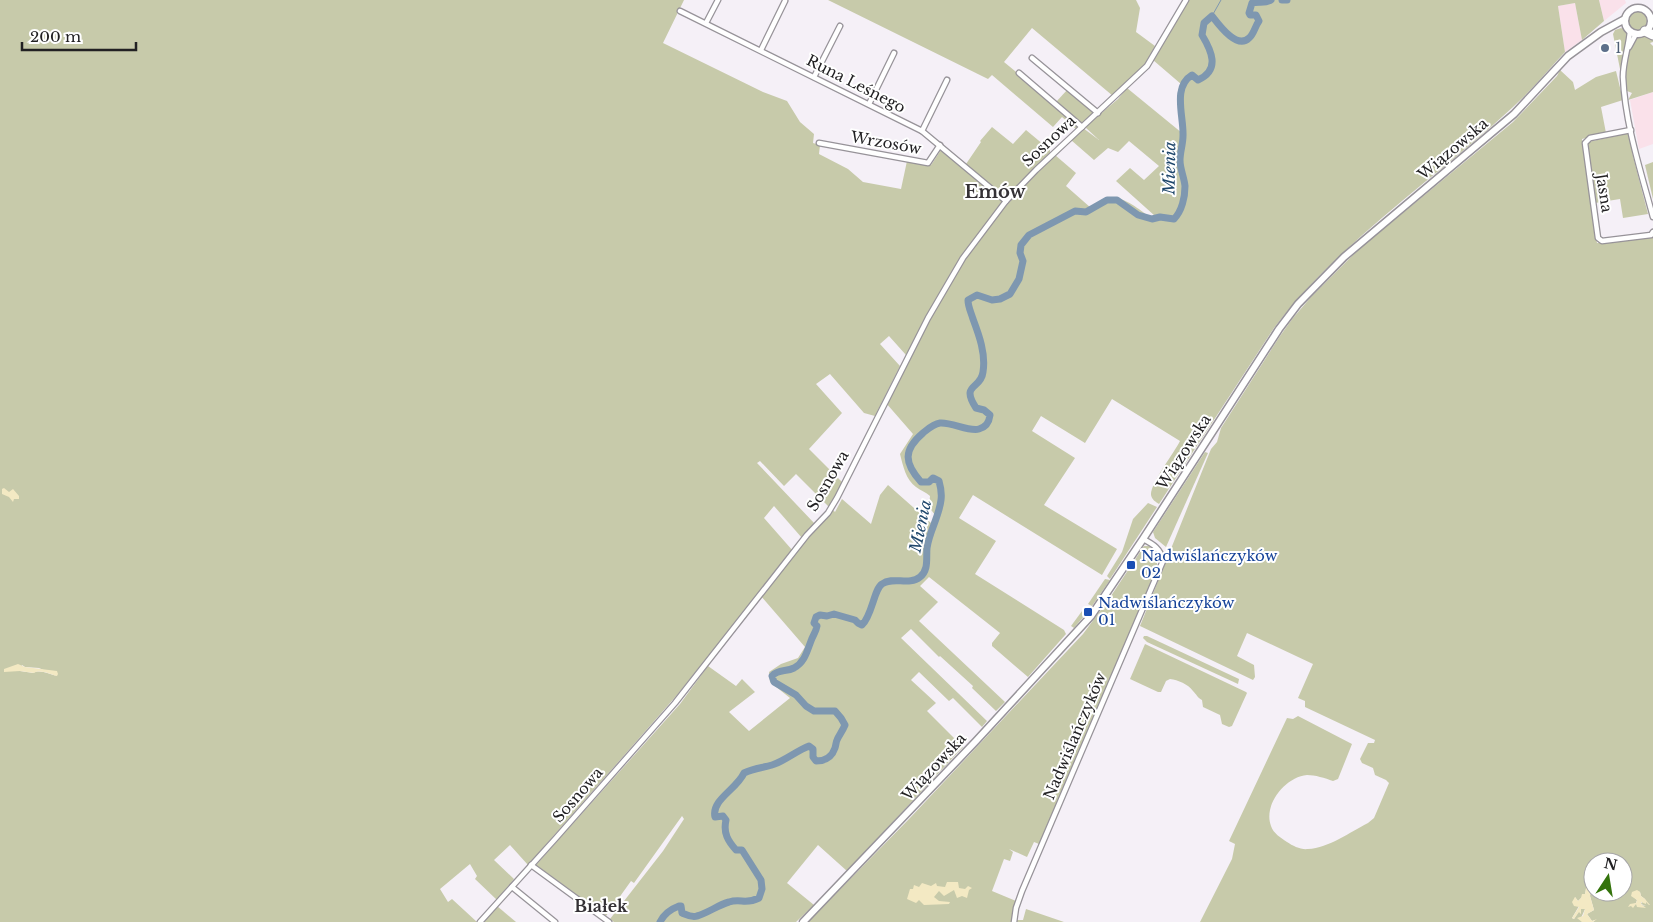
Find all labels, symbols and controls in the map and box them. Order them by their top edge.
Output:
scale bar [22,20,136,52]
text: 200 m [30,27,81,46]
place label: 1 [1615,38,1622,57]
marker: 1 [1599,42,1611,54]
street label: Runa Leśnego [804,50,909,117]
street label: Sosnowa [1018,110,1080,170]
street label: Wiązowska [1413,113,1492,184]
street label: Wrzosów [848,127,923,158]
water label: Mienia [1159,141,1179,196]
street label: Jasna [1592,170,1617,214]
district label: Emów [964,181,1027,203]
street label: Wiązowska [1152,410,1215,494]
street label: Sosnowa [803,446,853,515]
water label: Mienia [904,498,935,555]
place label: Nadwiślańczyków 02 [1141,546,1278,582]
marker: Nadwiślańczyków 02 [1125,559,1137,571]
place label: Nadwiślańczyków 01 [1098,593,1235,629]
marker: Nadwiślańczyków 01 [1082,606,1094,618]
street label: Nadwiślańczyków [1039,669,1110,802]
street label: Wiązowska [897,728,970,805]
street label: Sosnowa [548,763,607,826]
north arrow [1583,852,1633,902]
text: N [1602,854,1619,874]
district label: Białek [574,896,628,916]

